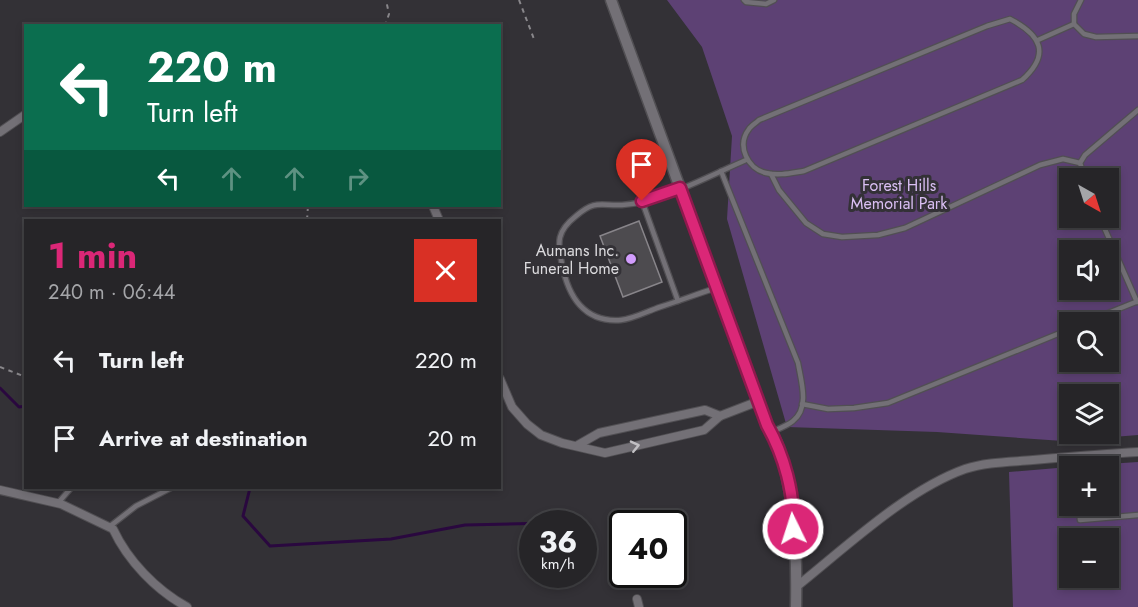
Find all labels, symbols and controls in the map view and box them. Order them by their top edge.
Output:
text: 220 m [147,37,277,98]
icon: left [48,48,126,126]
text: Turn left [147,93,237,132]
pin [616,139,667,201]
icon: arrive [625,148,658,181]
icon: left [152,162,185,195]
icon: ahead [215,162,248,195]
icon: ahead [278,162,311,195]
icon: right [341,162,374,195]
north arrow [1059,168,1119,228]
map controls [1059,168,1119,588]
park label: Forest Hills Memorial Park [851,174,948,215]
text: 1 min [48,229,137,281]
button: close [414,239,477,302]
place label: Aumans Inc. Funeral Home [524,239,619,280]
button: sound [1059,240,1119,300]
marker: Aumans Inc. Funeral Home [624,252,638,266]
text: 240 m · 06:44 [48,278,175,307]
button: search [1059,312,1119,372]
icon: left [48,344,81,377]
text: Turn left [99,344,184,376]
text: 220 m [415,344,477,376]
button: layers [1059,384,1119,444]
icon: arrive [48,422,81,455]
text: Arrive at destination [99,422,308,454]
text: 20 m [428,422,477,454]
one-way arrow [630,440,640,453]
button: + [1059,456,1119,516]
position arrow [761,497,825,561]
speed limit sign: 40 [609,510,687,588]
text: 36 [539,520,577,563]
button: − [1059,528,1119,588]
text: km/h [541,553,575,575]

